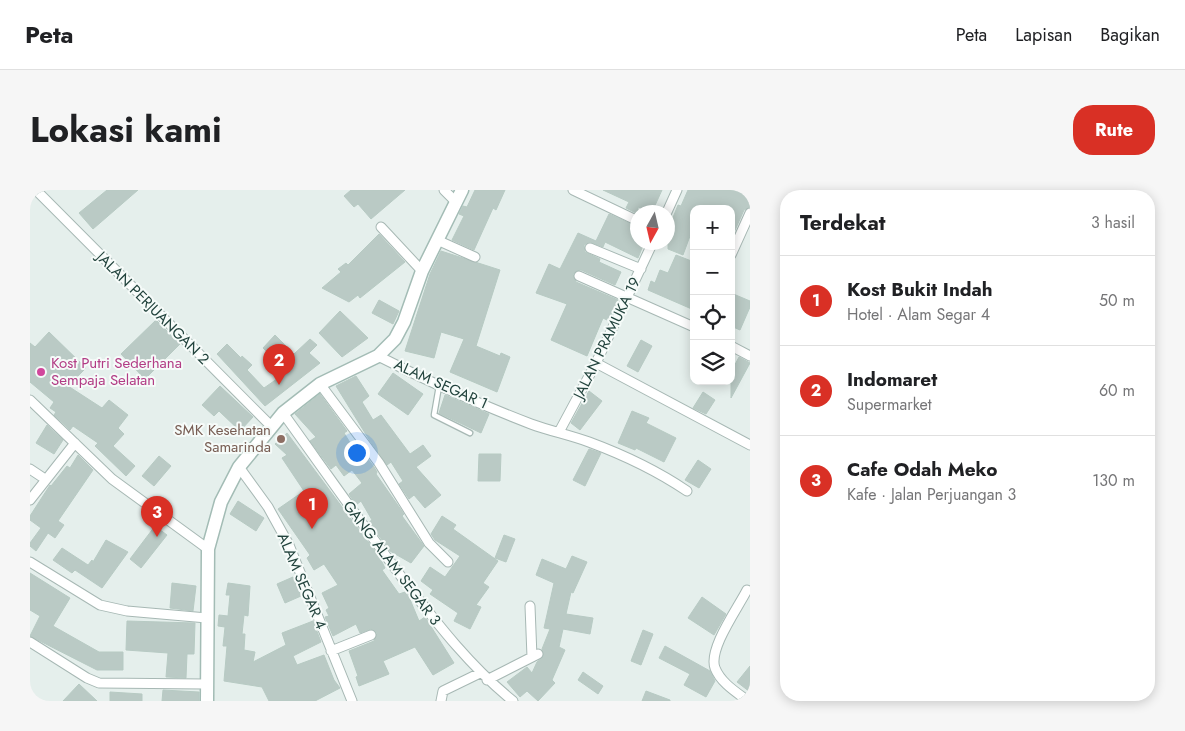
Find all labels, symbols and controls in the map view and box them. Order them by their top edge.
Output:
text: Peta [25,17,74,52]
text: Peta [956,22,987,48]
text: Lapisan [1015,22,1072,48]
text: Bagikan [1100,22,1160,48]
text: Lokasi kami [30,105,222,155]
button: Rute [1073,105,1155,155]
north arrow [630,205,675,250]
map controls [690,205,735,385]
button: + [690,205,735,250]
text: Terdekat [800,208,885,238]
text: 3 hasil [1091,211,1135,234]
street label: JALAN PERJUANGAN 2 [90,245,214,369]
button: − [690,250,735,295]
street label: JALAN PRAMUKA 19 [567,273,646,404]
text: Kost Bukit Indah [847,276,993,303]
text: 1 [812,289,820,312]
text: 50 m [1099,289,1135,312]
button: locate [690,295,735,340]
text: Hotel · Alam Segar 4 [847,303,990,326]
button: layers [690,340,735,385]
pin: 2 [263,344,295,385]
place label: Kost Putri Sederhana Sempaja Selatan [51,352,182,391]
street label: ALAM SEGAR 1 [390,353,492,415]
marker: Kost Putri Sederhana Sempaja Selatan [35,366,47,378]
text: Indomaret [847,366,937,393]
text: 2 [811,379,821,402]
text: 60 m [1099,379,1135,402]
text: Supermarket [847,393,932,416]
place label: SMK Kesehatan Samarinda [174,419,271,458]
marker: SMK Kesehatan Samarinda [275,433,287,445]
your location [344,440,370,466]
text: Cafe Odah Meko [847,456,997,483]
text: 3 [811,469,821,492]
text: 130 m [1092,469,1135,492]
text: Kafe · Jalan Perjuangan 3 [847,483,1016,506]
pin: 1 [296,488,328,529]
pin: 3 [141,496,173,537]
street label: GANG ALAM SEGAR 3 [338,496,446,630]
street label: ALAM SEGAR 4 [272,529,332,633]

